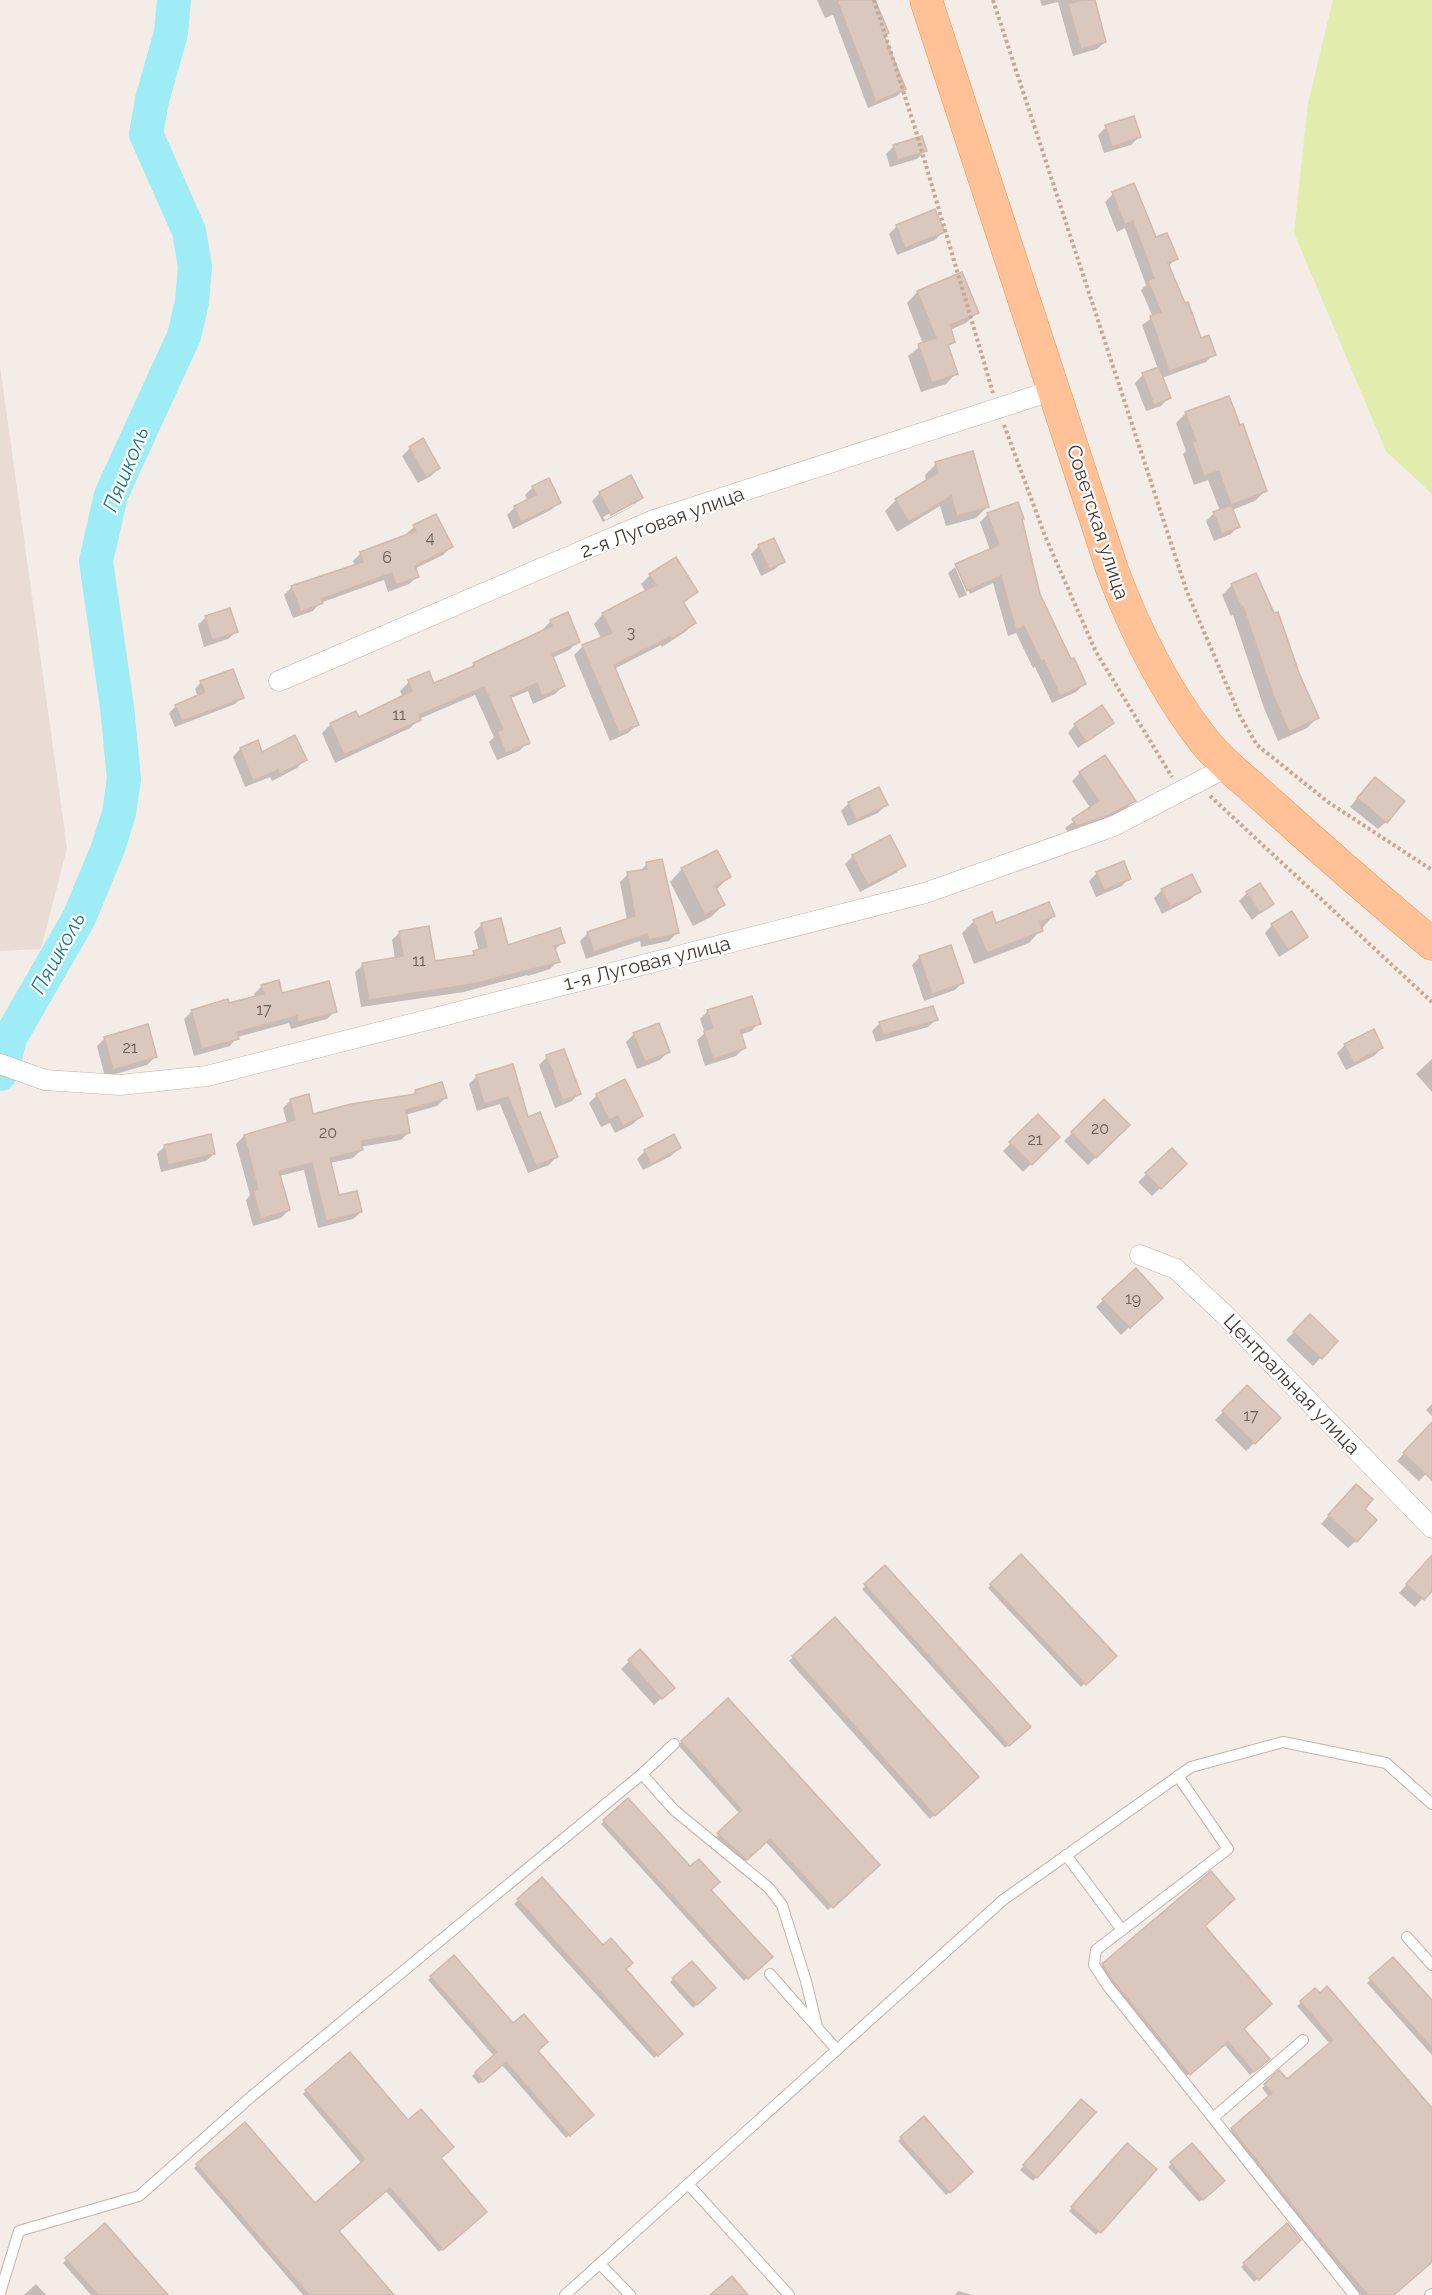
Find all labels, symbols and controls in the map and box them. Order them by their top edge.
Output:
water label: Пяшколь [97,423,154,515]
street label: Советская улица [1062,442,1134,602]
street label: 2-я Луговая улица [577,481,747,563]
house number: 4 [426,528,435,547]
house number: 6 [382,548,392,567]
house number: 3 [627,623,635,642]
house number: 11 [392,705,406,724]
water label: Пяшколь [25,908,90,998]
street label: 1-я Луговая улица [561,931,733,995]
house number: 11 [412,951,426,970]
house number: 17 [256,1000,272,1019]
house number: 21 [122,1038,138,1057]
house number: 20 [1091,1119,1109,1138]
house number: 20 [319,1123,337,1142]
house number: 21 [1027,1130,1043,1149]
house number: 19 [1125,1289,1141,1308]
street label: Центральная улица [1219,1309,1365,1459]
house number: 17 [1243,1406,1259,1425]

